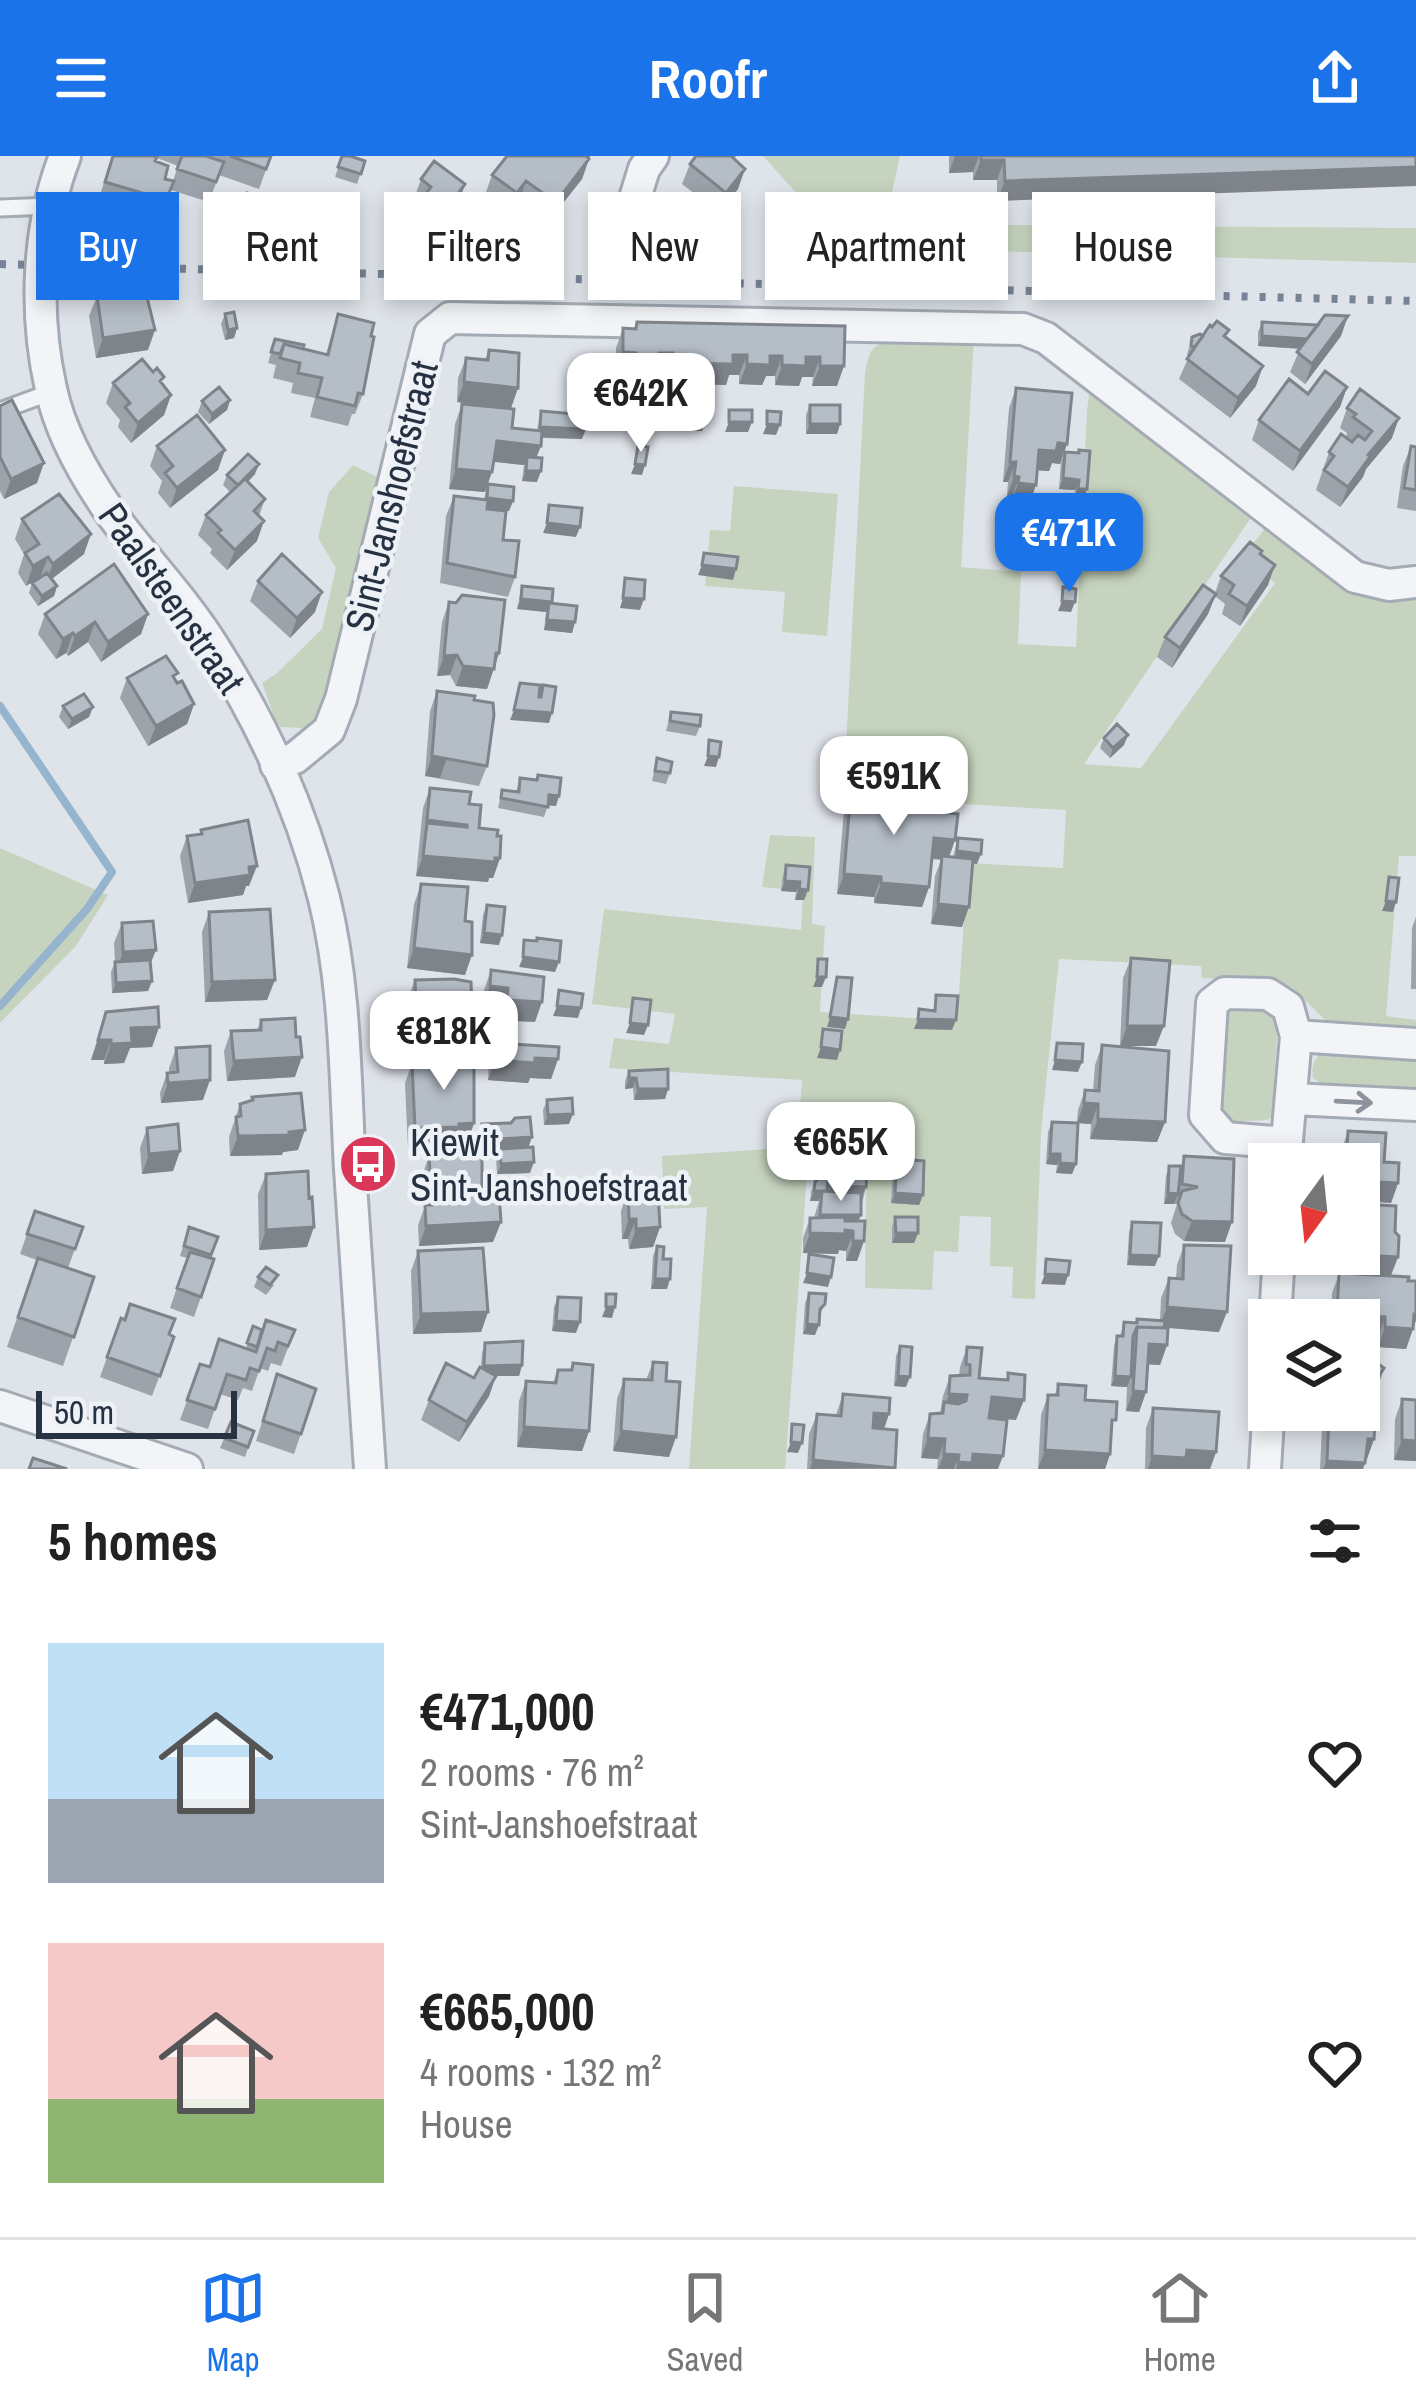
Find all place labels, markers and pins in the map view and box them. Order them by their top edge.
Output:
pin: €642K [557,353,725,455]
pin: €471K [985,493,1153,595]
pin: €591K [810,736,978,838]
pin: €818K [360,991,528,1093]
pin: €665K [757,1102,925,1204]
place label: Kiewit Sint-Janshoefstraat [410,1116,687,1213]
bus stop icon: Kiewit Sint-Janshoefstraat [337,1133,399,1195]

